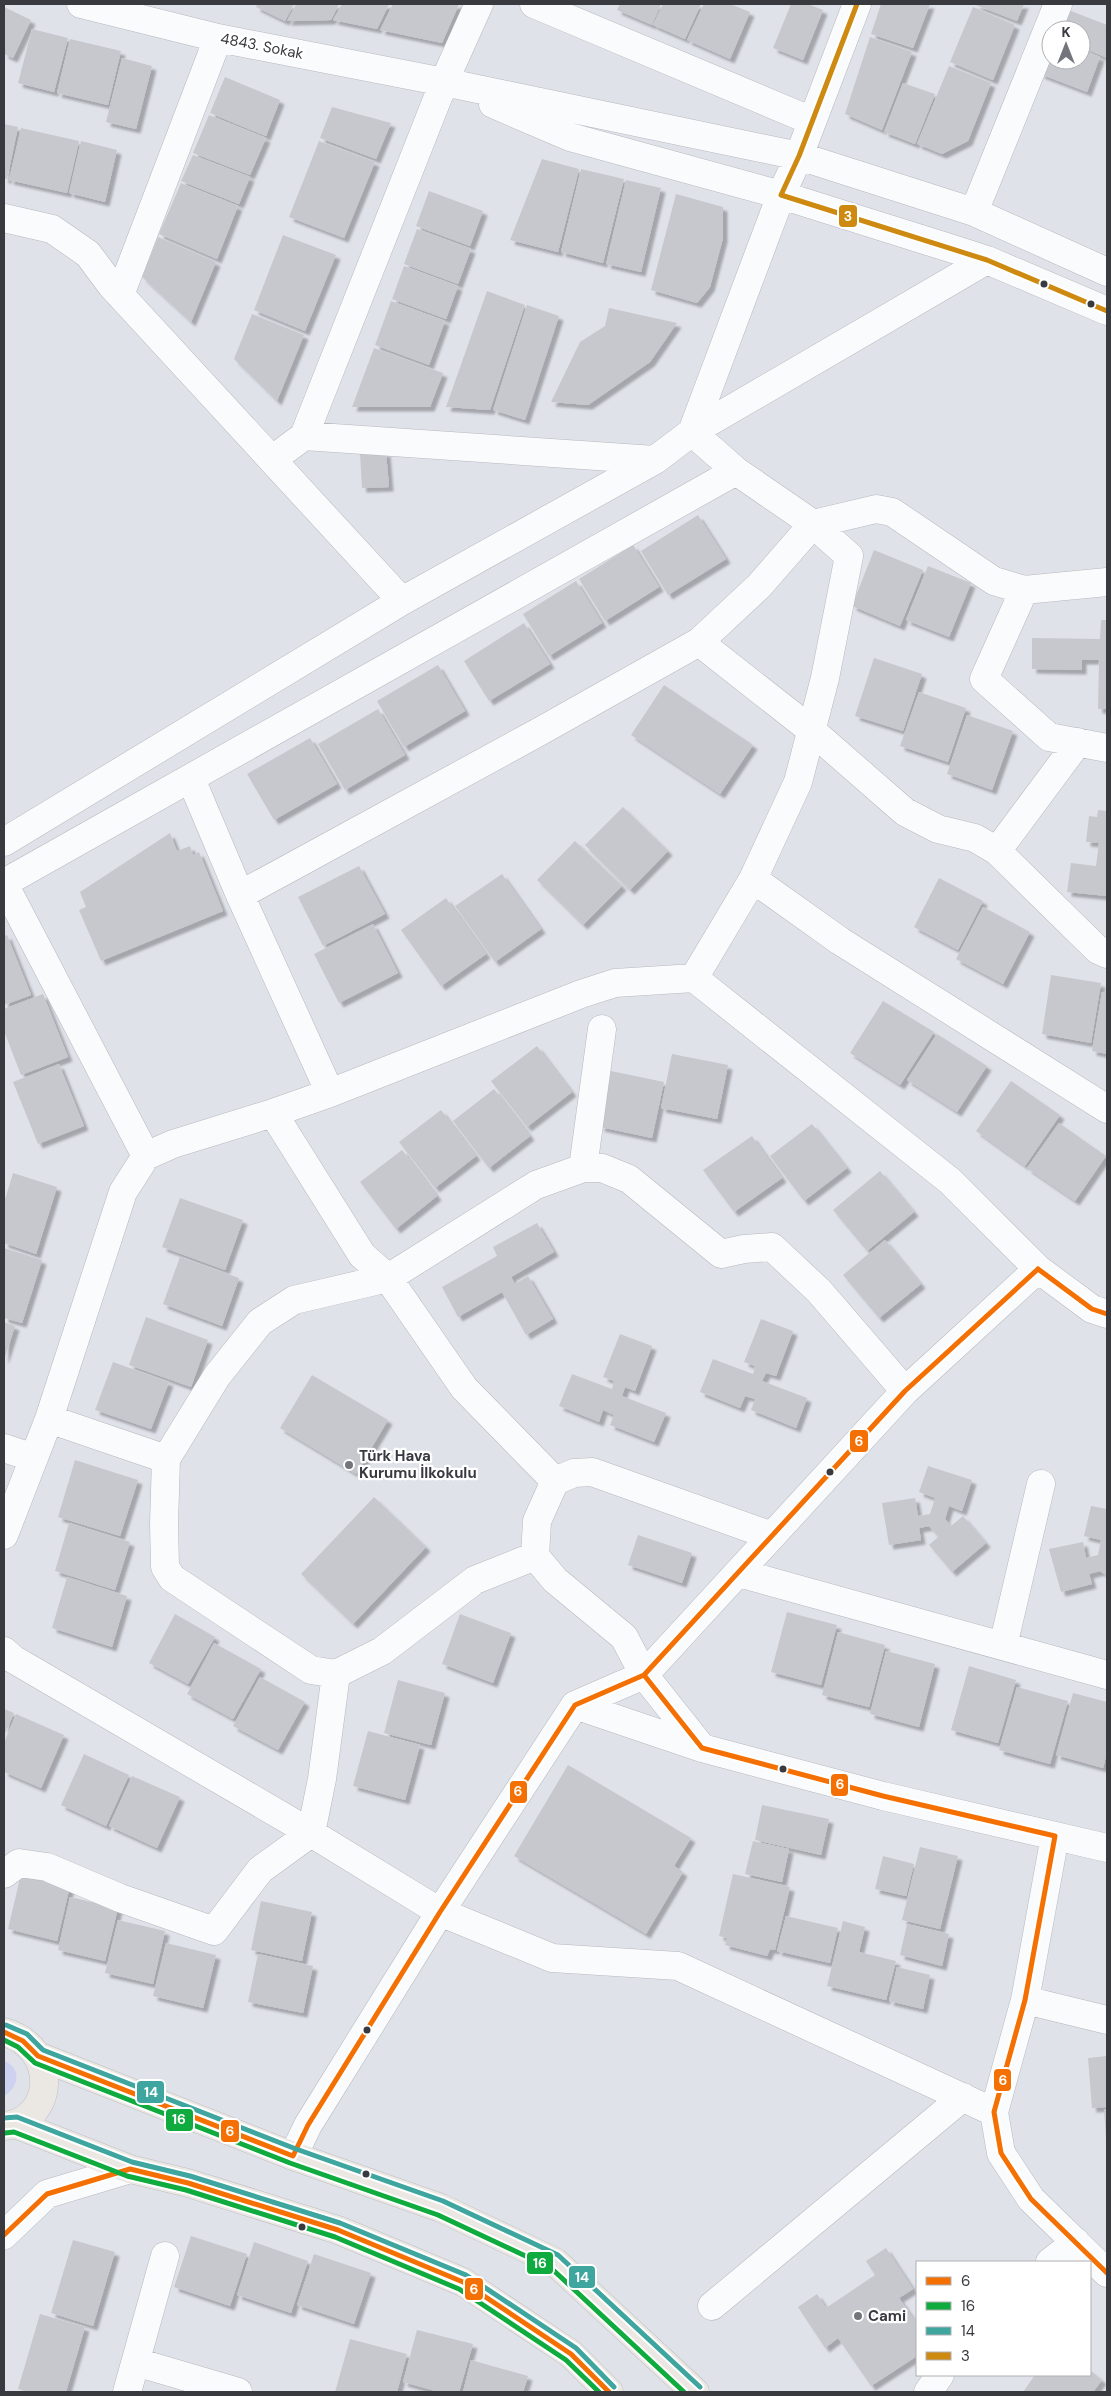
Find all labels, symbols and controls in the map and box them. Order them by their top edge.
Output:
north arrow [1041,20,1091,70]
text: K [1061,23,1071,41]
street label: 4843. Sokak [219,28,306,64]
line badge: 3 [838,204,858,228]
text: 3 [844,207,852,225]
unlabelled marker [1039,279,1049,289]
unlabelled marker [1086,299,1096,309]
line badge: 6 [849,1429,869,1453]
text: 6 [855,1432,864,1450]
place label: Türk Hava Kurumu İlkokulu [359,1446,477,1483]
marker: Türk Hava Kurumu İlkokulu [343,1459,355,1471]
unlabelled marker [825,1467,835,1477]
unlabelled marker [778,1764,788,1774]
line badge: 6 [830,1773,849,1797]
text: 6 [836,1775,845,1793]
line badge: 6 [509,1780,528,1804]
text: 6 [514,1782,523,1800]
unlabelled marker [362,2025,372,2035]
line badge: 6 [993,2068,1012,2092]
text: 6 [999,2071,1008,2089]
line badge: 14 [136,2080,165,2104]
text: 14 [144,2083,158,2101]
line badge: 16 [165,2108,194,2132]
text: 16 [172,2110,186,2128]
line badge: 6 [220,2119,240,2143]
text: 6 [226,2122,235,2140]
unlabelled marker [361,2169,371,2179]
unlabelled marker [297,2222,307,2232]
line badge: 16 [526,2251,554,2275]
text: 16 [533,2254,547,2272]
legend [916,2261,1091,2376]
line badge: 14 [568,2265,596,2289]
text: 14 [575,2268,589,2286]
text: 6 [961,2271,970,2291]
line badge: 6 [464,2277,484,2301]
text: 6 [470,2280,479,2298]
text: 16 [961,2296,975,2316]
place label: Cami [868,2306,906,2326]
marker: Cami [852,2310,864,2322]
text: 14 [961,2321,975,2341]
text: 3 [961,2346,970,2366]

